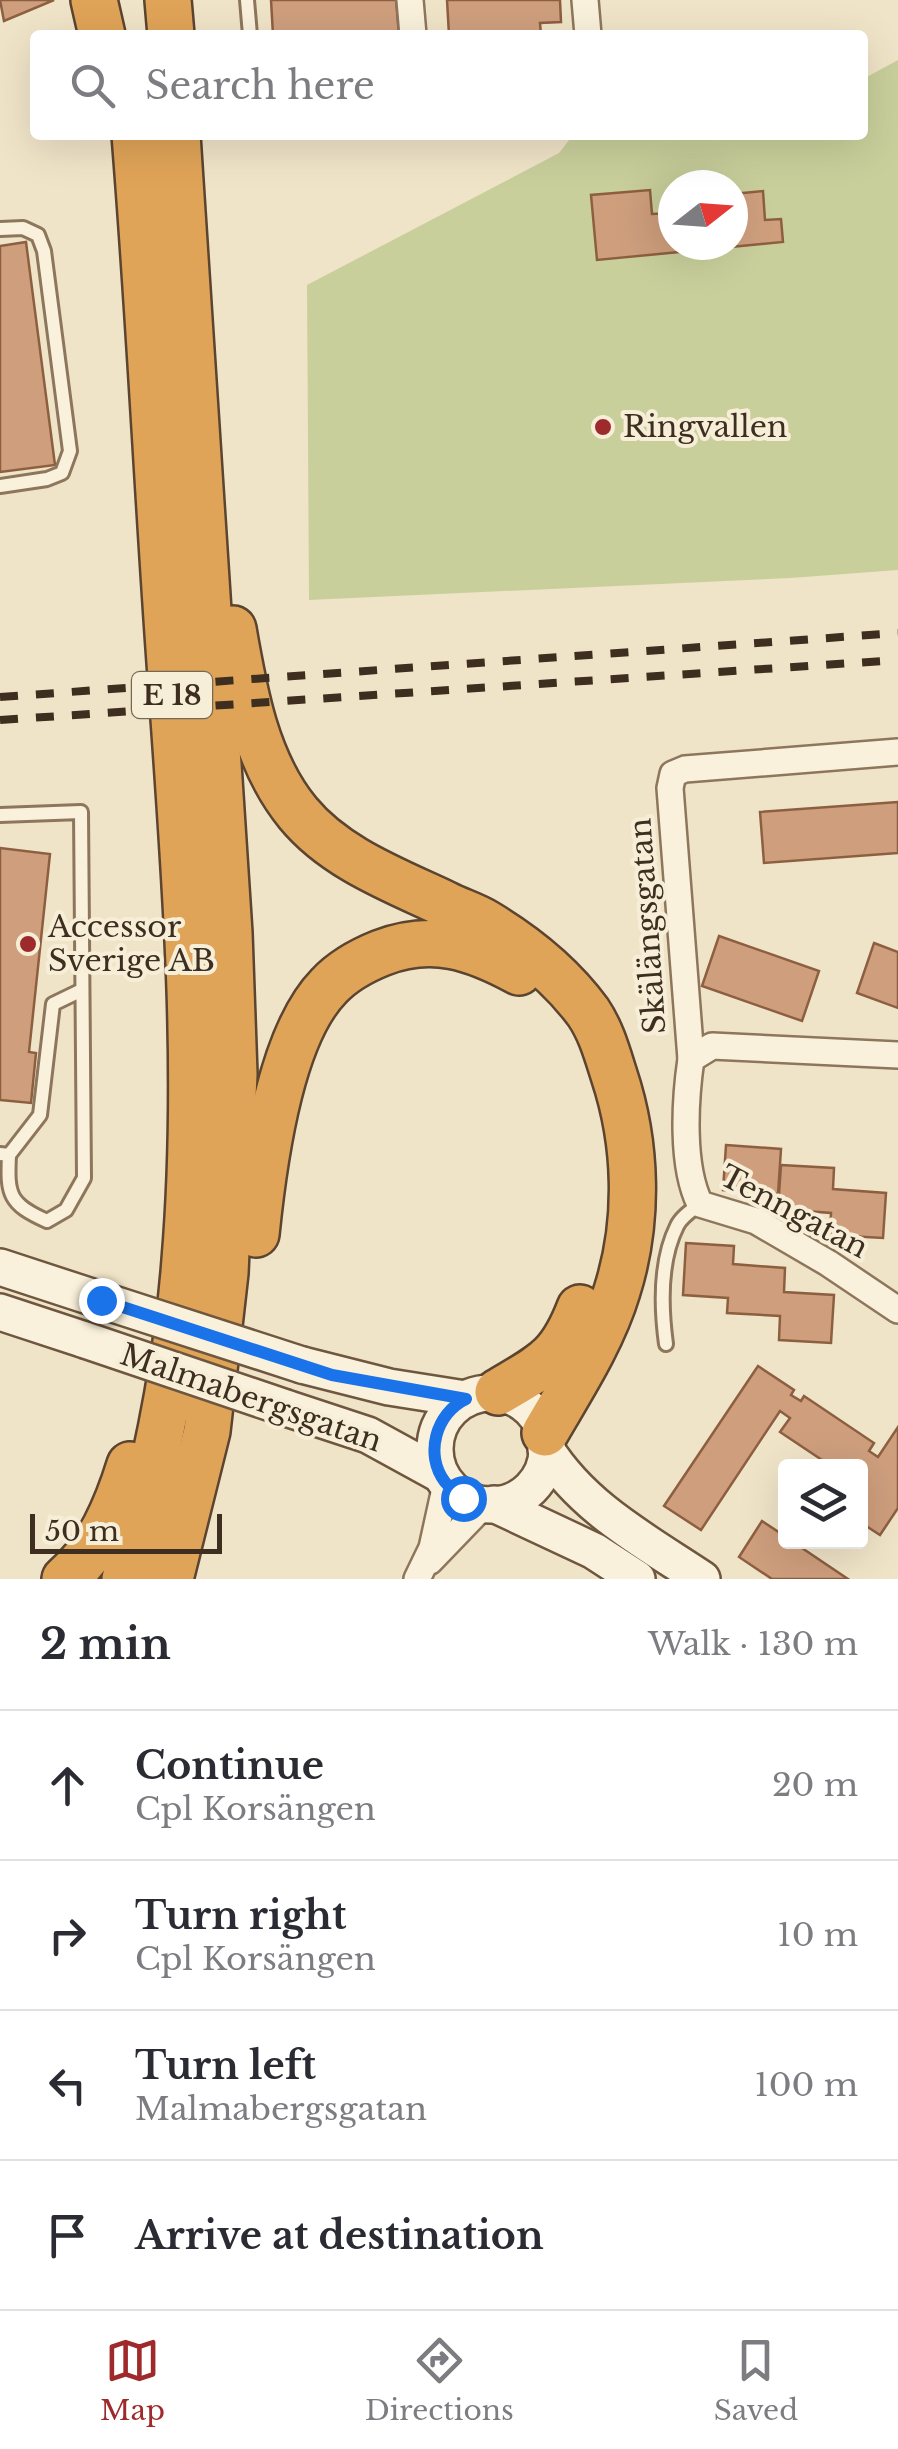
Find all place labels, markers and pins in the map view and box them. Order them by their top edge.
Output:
place label: Ringvallen [623,408,788,445]
marker: Ringvallen [592,416,614,438]
place label: Accessor Sverige AB [47,908,215,979]
marker: Accessor Sverige AB [17,933,39,955]

